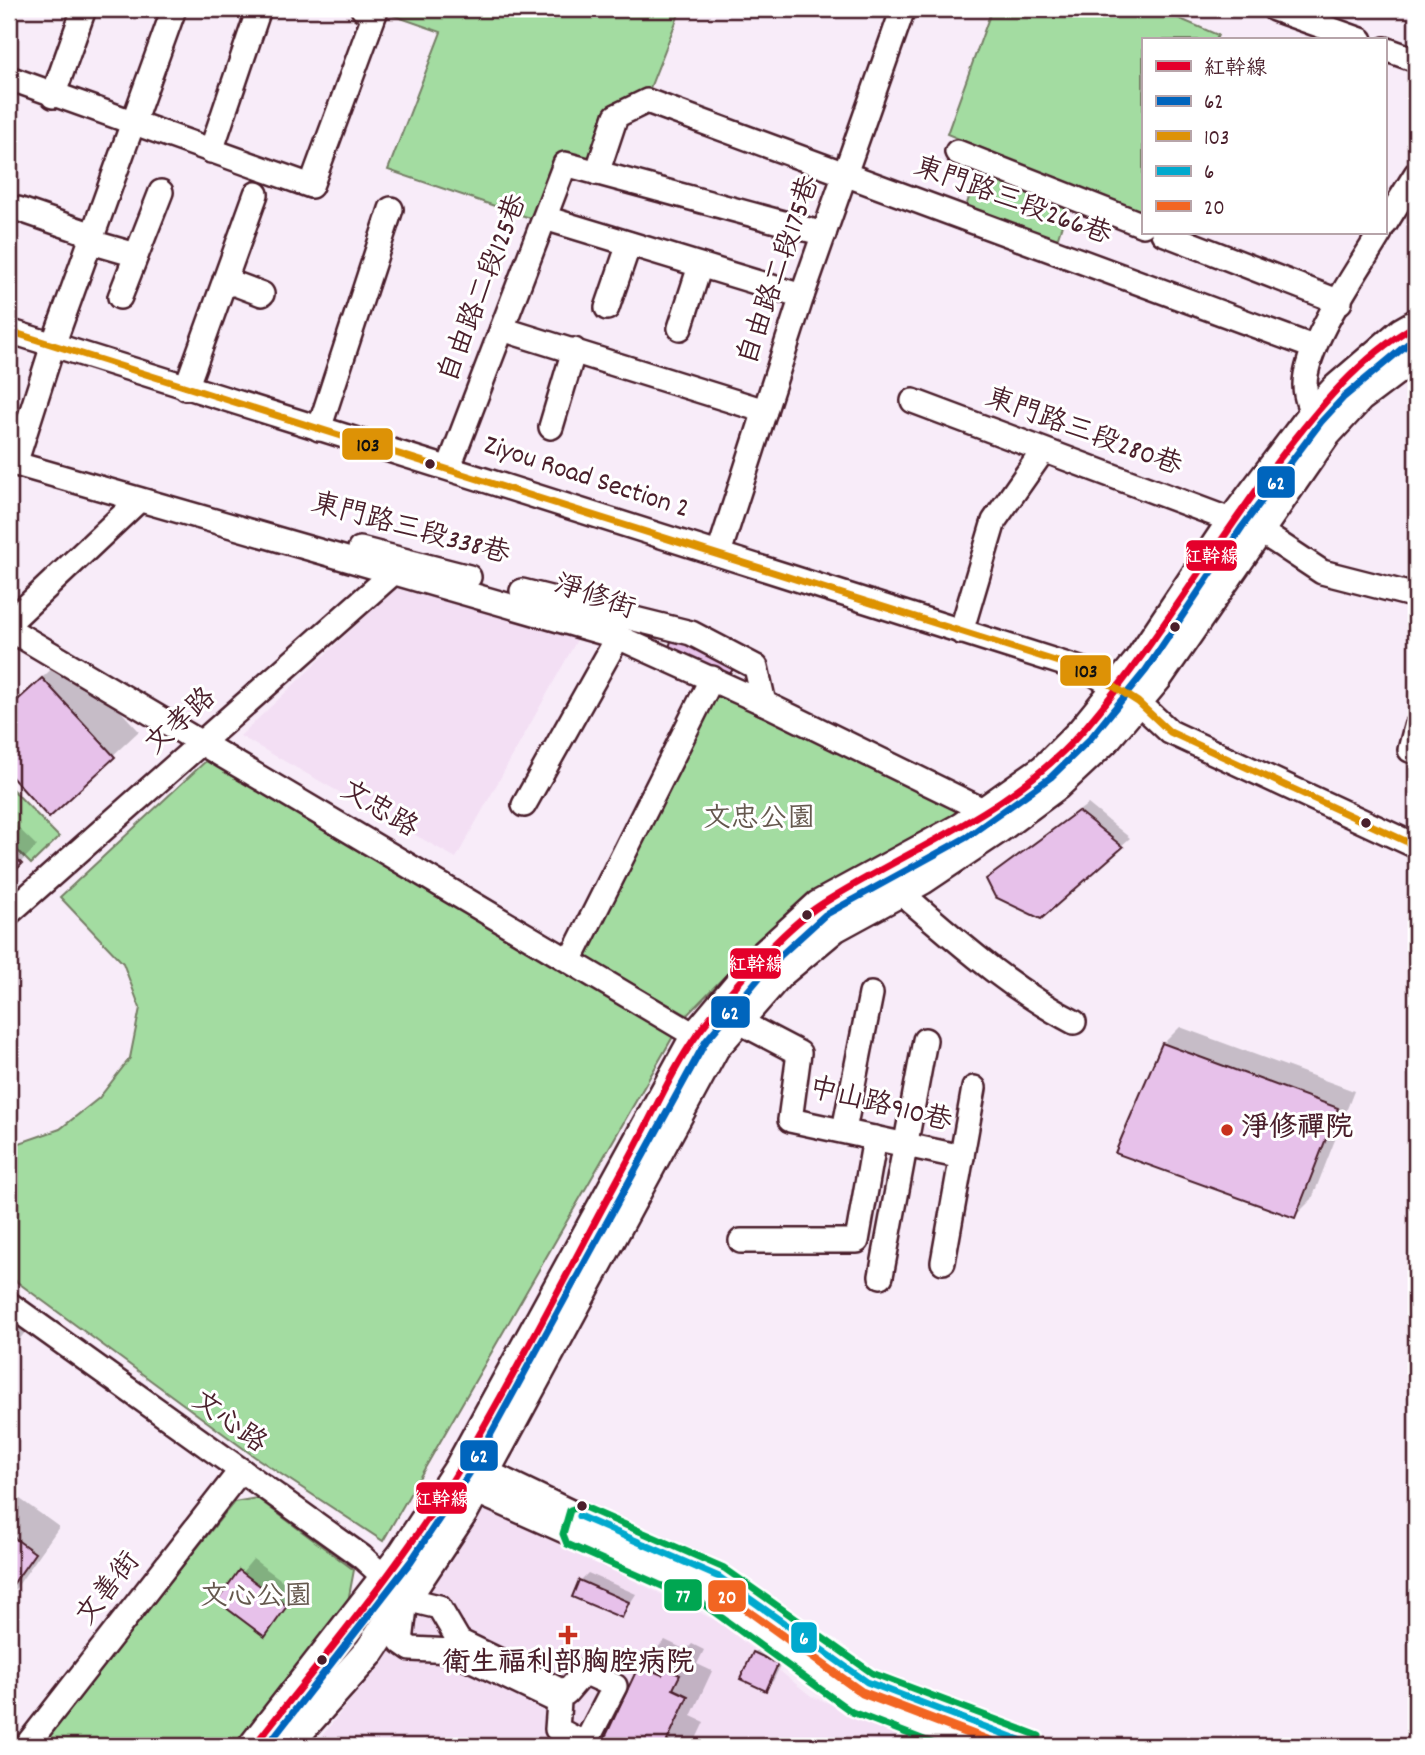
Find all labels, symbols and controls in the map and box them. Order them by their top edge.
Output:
legend [1142,38,1386,234]
text: 紅幹線 [1204,55,1267,85]
text: 62 [1204,89,1223,119]
text: 103 [1204,125,1229,155]
street label: 東門路三段266巷 [908,149,1117,258]
text: 6 [1204,159,1214,189]
street label: 自由路二段175巷 [730,170,832,371]
street label: 自由路二段125巷 [431,188,540,389]
text: 20 [1204,195,1225,225]
street label: 東門路三段280巷 [979,380,1188,488]
line badge: 103 [341,427,394,461]
street label: Ziyou Road Section 2 [478,427,694,531]
text: 103 [357,434,379,461]
unlabelled marker [423,457,437,471]
line badge: 62 [1256,465,1296,499]
text: 62 [1267,472,1285,499]
street label: 東門路三段338巷 [306,485,515,577]
line badge: 紅幹線 [1185,539,1238,572]
text: 紅幹線 [1182,545,1240,572]
street label: 淨修街 [548,566,640,632]
unlabelled marker [1168,620,1182,634]
line badge: 103 [1059,654,1112,687]
text: 103 [1075,660,1097,687]
street label: 文孝路 [137,680,227,766]
street label: 文忠路 [332,772,424,850]
park label: 文忠公園 [703,801,815,841]
unlabelled marker [1359,816,1373,830]
unlabelled marker [800,908,814,922]
line badge: 紅幹線 [729,947,782,980]
text: 紅幹線 [727,953,785,980]
line badge: 62 [710,995,751,1029]
text: 62 [721,1002,739,1029]
street label: 中山路910巷 [804,1070,957,1144]
place label: 淨修禪院 [1241,1110,1353,1150]
marker: 淨修禪院 [1219,1122,1235,1138]
street label: 文心路 [182,1383,274,1465]
line badge: 62 [459,1439,499,1472]
text: 62 [470,1445,488,1472]
line badge: 紅幹線 [415,1481,468,1515]
text: 紅幹線 [412,1488,470,1515]
unlabelled marker [575,1499,589,1513]
street label: 文善街 [68,1545,152,1635]
line badge: 77 [663,1578,703,1612]
park label: 文心公園 [200,1579,312,1619]
line badge: 20 [707,1579,747,1613]
text: 77 [676,1585,690,1612]
text: 20 [718,1586,736,1613]
line badge: 6 [790,1621,818,1654]
marker: 衛生福利部胸腔病院 [558,1625,578,1645]
text: 6 [799,1627,809,1654]
place label: 衛生福利部胸腔病院 [442,1645,694,1685]
unlabelled marker [315,1653,329,1667]

